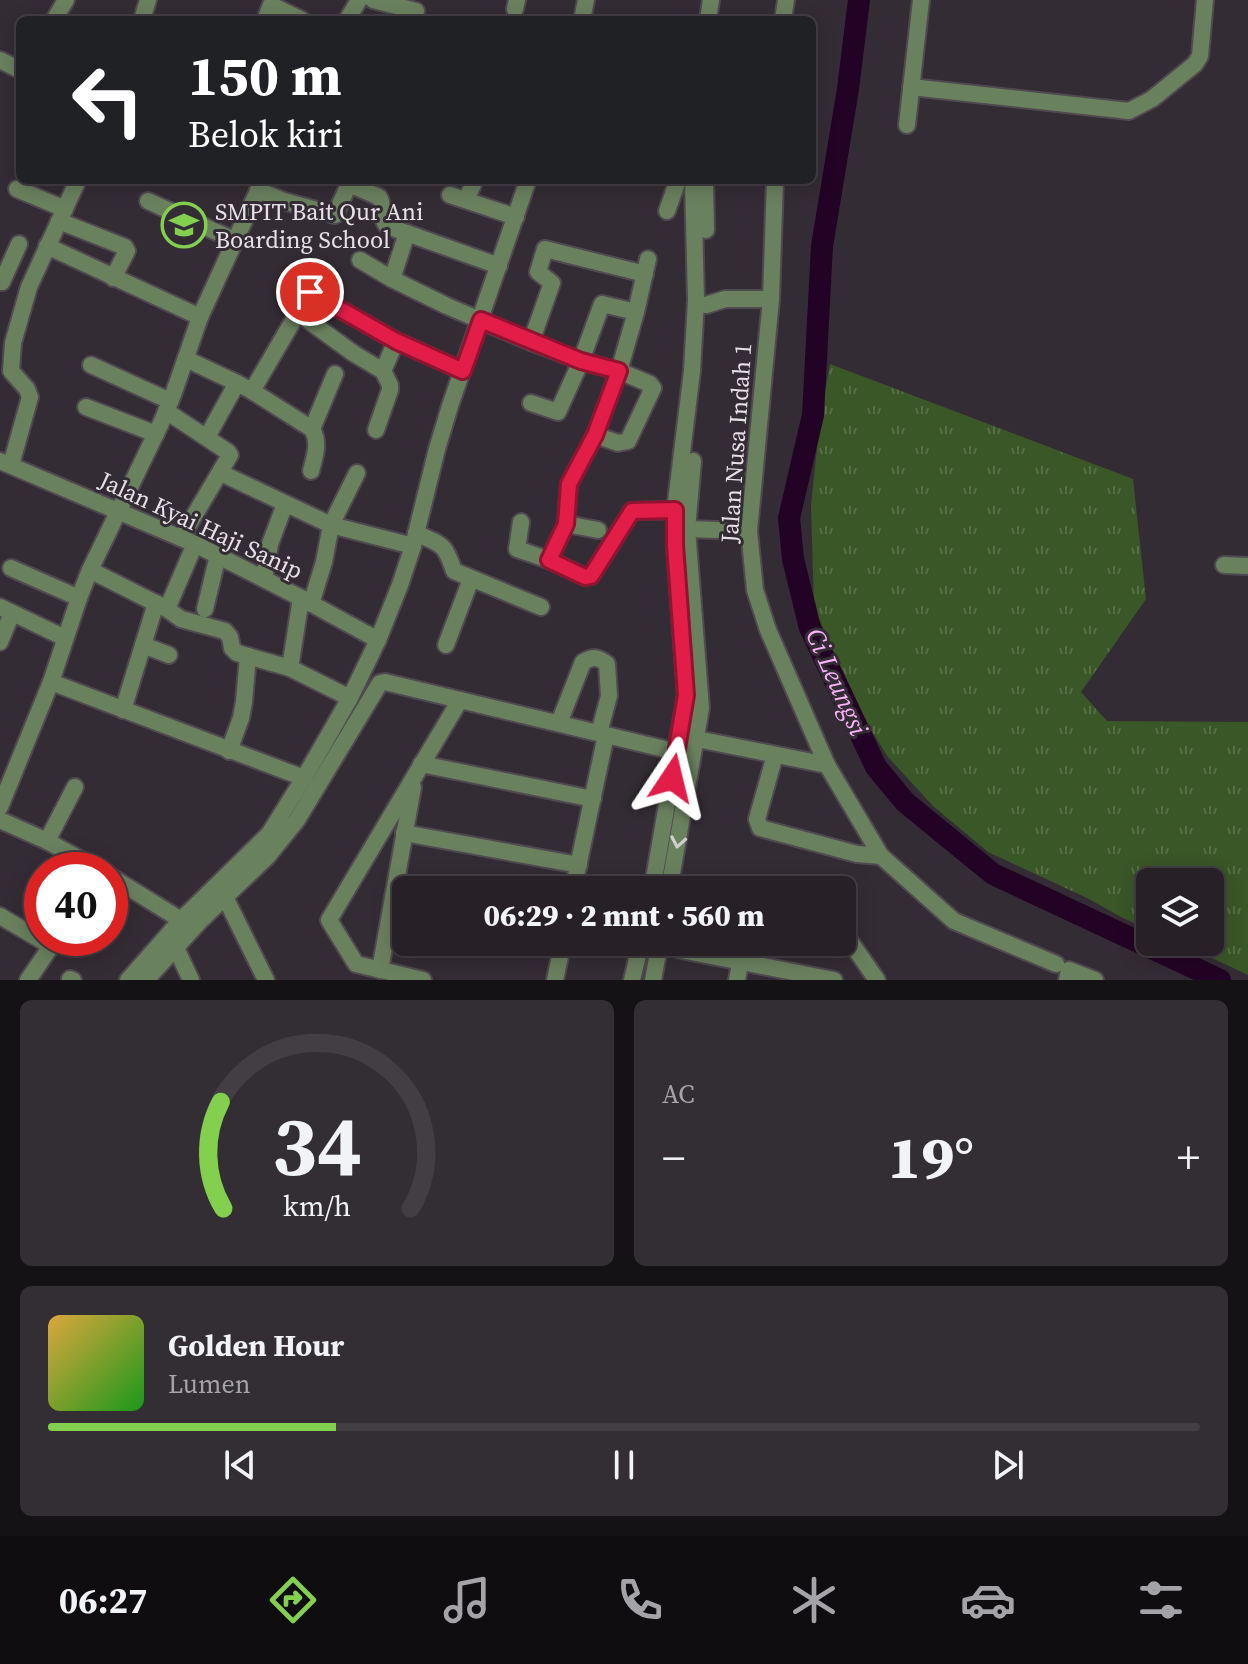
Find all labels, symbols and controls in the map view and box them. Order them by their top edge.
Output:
text: 150 m [188,37,342,114]
icon: left [56,48,160,152]
text: Belok kiri [188,110,343,159]
place label: SMPIT Bait Qur Ani Boarding School [215,195,423,256]
school or university icon: SMPIT Bait Qur Ani Boarding School [160,201,208,249]
pin [276,258,344,326]
icon: arrive [288,270,332,314]
street label: Jalan Nusa Indah 1 [712,342,759,545]
street label: Jalan Kyai Haji Sanip [93,463,308,587]
water label: Ci Leungsi [797,623,877,741]
position arrow [630,736,714,820]
one-way arrow [670,836,687,849]
speed limit sign: 40 [24,852,128,956]
map controls [1136,868,1224,956]
button: layers [1136,868,1224,956]
text: 06:29 · 2 mnt · 560 m [484,895,764,936]
text: AC [662,1076,695,1112]
text: 34 [272,1089,362,1203]
text: 19° [888,1116,974,1198]
text: − [662,1127,685,1188]
text: + [1177,1127,1200,1188]
text: km/h [283,1186,351,1226]
text: Golden Hour [168,1325,344,1366]
text: Lumen [168,1366,250,1402]
icon: previous [218,1443,262,1487]
icon: pause [602,1443,646,1487]
icon: next [986,1443,1030,1487]
icon: directions [265,1572,321,1628]
icon: music [439,1572,495,1628]
icon: phone [612,1572,668,1628]
icon: climate [786,1572,842,1628]
icon: car [960,1572,1016,1628]
icon: filters [1133,1572,1189,1628]
text: 06:27 [59,1576,148,1625]

